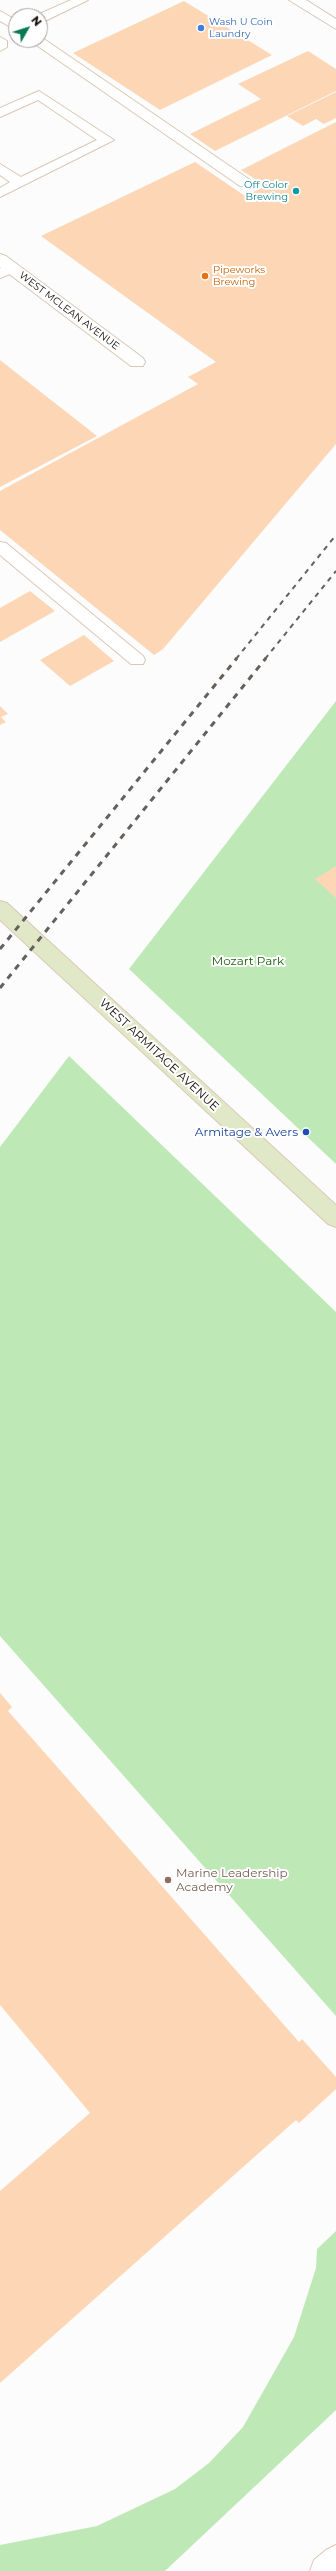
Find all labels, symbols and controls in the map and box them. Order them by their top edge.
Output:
north arrow [8,8,48,48]
text: N [28,13,45,29]
place label: Wash U Coin Laundry [209,16,273,40]
marker: Wash U Coin Laundry [196,23,206,33]
place label: Off Color Brewing [244,179,288,202]
marker: Off Color Brewing [291,186,301,196]
place label: Pipeworks Brewing [213,264,265,288]
street label: WEST MCLEAN AVENUE [17,269,121,353]
marker: Pipeworks Brewing [200,271,210,281]
park label: Mozart Park [212,954,284,968]
street label: WEST ARMITAGE AVENUE [96,996,222,1114]
place label: Armitage & Avers [195,1125,298,1139]
marker: Armitage & Avers [301,1127,311,1137]
place label: Marine Leadership Academy [176,1866,288,1894]
marker: Marine Leadership Academy [163,1875,173,1885]

